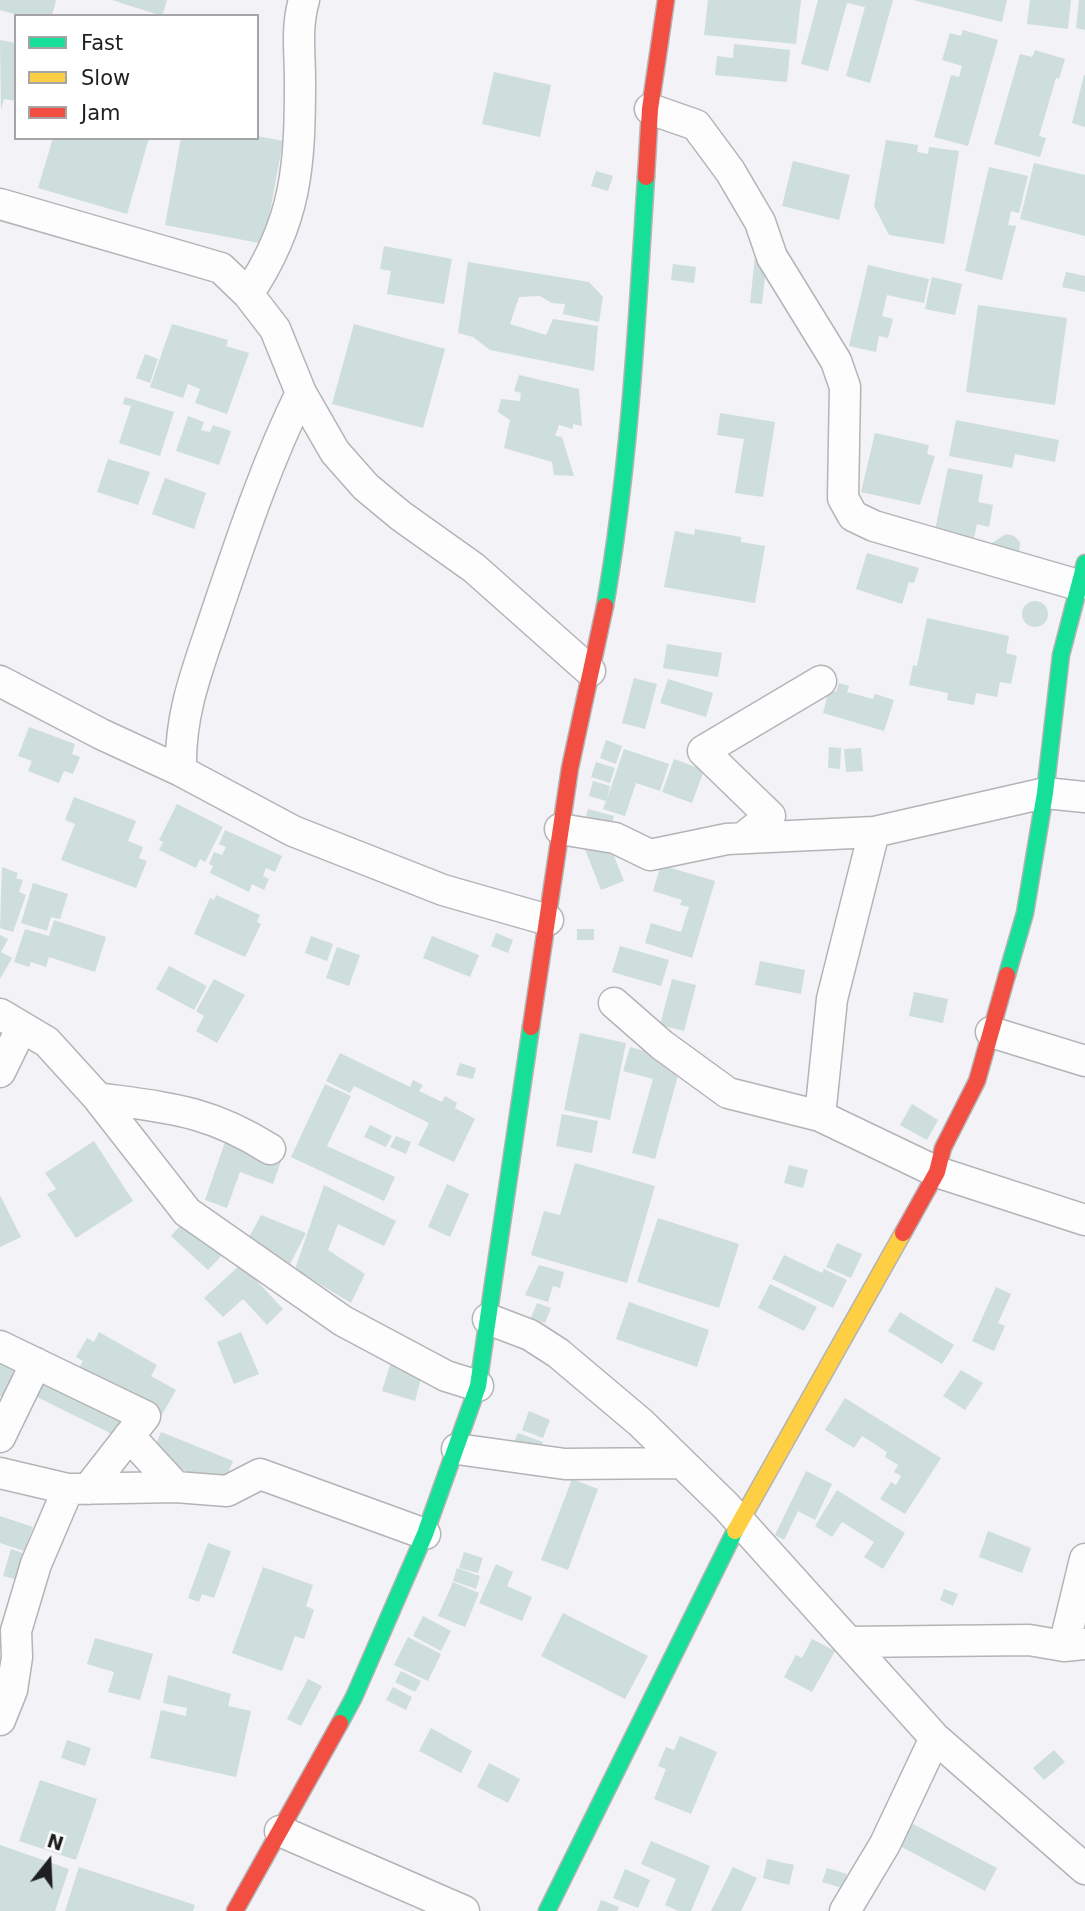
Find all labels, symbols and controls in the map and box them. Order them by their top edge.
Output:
legend [14,14,259,140]
text: Fast [81,31,123,55]
text: Slow [81,66,130,90]
text: Jam [81,101,121,125]
north arrow [14,1827,84,1897]
text: N [45,1829,66,1855]

